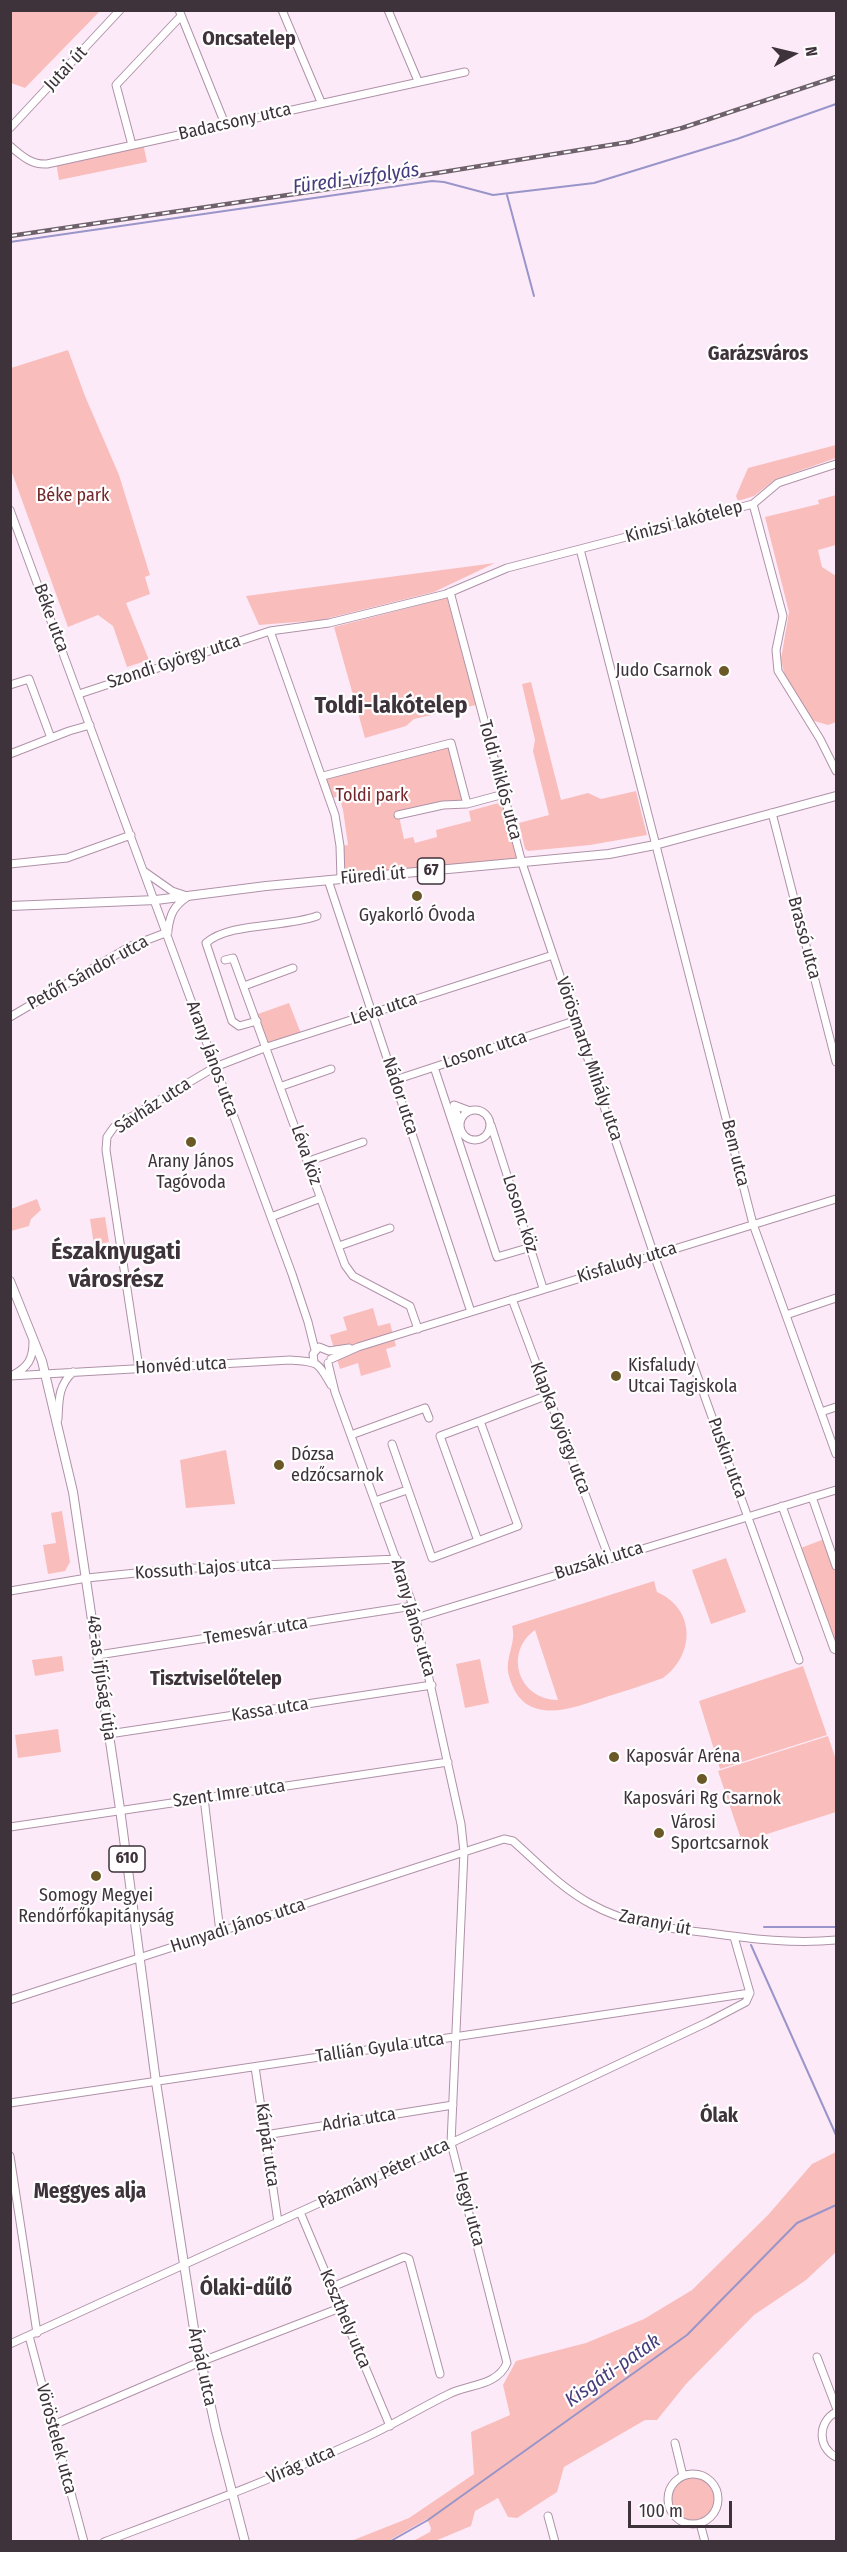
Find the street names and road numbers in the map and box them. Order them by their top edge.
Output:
street label: Jutai út [40,42,92,96]
street label: Badacsony utca [177,99,293,145]
street label: Kinizsi lakótelep [623,496,745,548]
street label: Béke utca [29,581,73,655]
street label: Szondi György utca [105,630,243,694]
street label: Toldi Miklós utca [474,718,526,842]
road number: 67 [418,858,444,884]
street label: Füredi út [340,862,406,890]
street label: Brassó utca [783,894,825,982]
street label: Petőfi Sándor utca [24,931,152,1015]
street label: Vörösmarty Mihály utca [551,974,627,1144]
street label: Léva utca [348,988,420,1030]
street label: Arany János utca [181,998,243,1120]
street label: Losonc utca [440,1026,530,1074]
street label: Nádor utca [377,1054,423,1138]
street label: Sávház utca [111,1073,195,1139]
street label: Bem utca [716,1117,754,1189]
street label: Léva köz [286,1122,326,1188]
street label: Losonc köz [497,1172,543,1256]
street label: Kisfaludy utca [575,1238,679,1288]
street label: Honvéd utca [135,1353,227,1379]
street label: Klapka György utca [525,1359,595,1497]
street label: Puskin utca [702,1415,752,1501]
street label: Buzsáki utca [552,1537,646,1585]
street label: Kossuth Lajos utca [134,1553,272,1585]
street label: Arany János utca [386,1557,440,1679]
street label: Temesvár utca [203,1612,309,1650]
street label: 48-as ifjúság útja [82,1614,120,1742]
street label: Kassa utca [230,1693,310,1727]
street label: Szent Imre utca [172,1775,286,1813]
road number: 610 [109,1846,145,1872]
street label: Hunyadi János utca [168,1894,308,1958]
street label: Zaranyi út [617,1905,693,1941]
street label: Tallián Gyula utca [314,2028,446,2068]
street label: Kárpát utca [250,2102,284,2188]
street label: Adria utca [321,2104,397,2136]
street label: Pázmány Péter utca [315,2134,453,2214]
street label: Hegyi utca [449,2169,489,2249]
street label: Keszthely utca [314,2266,376,2372]
street label: Árpád utca [183,2326,221,2408]
street label: Vöröstelek utca [31,2382,81,2496]
street label: Virág utca [264,2441,338,2489]

